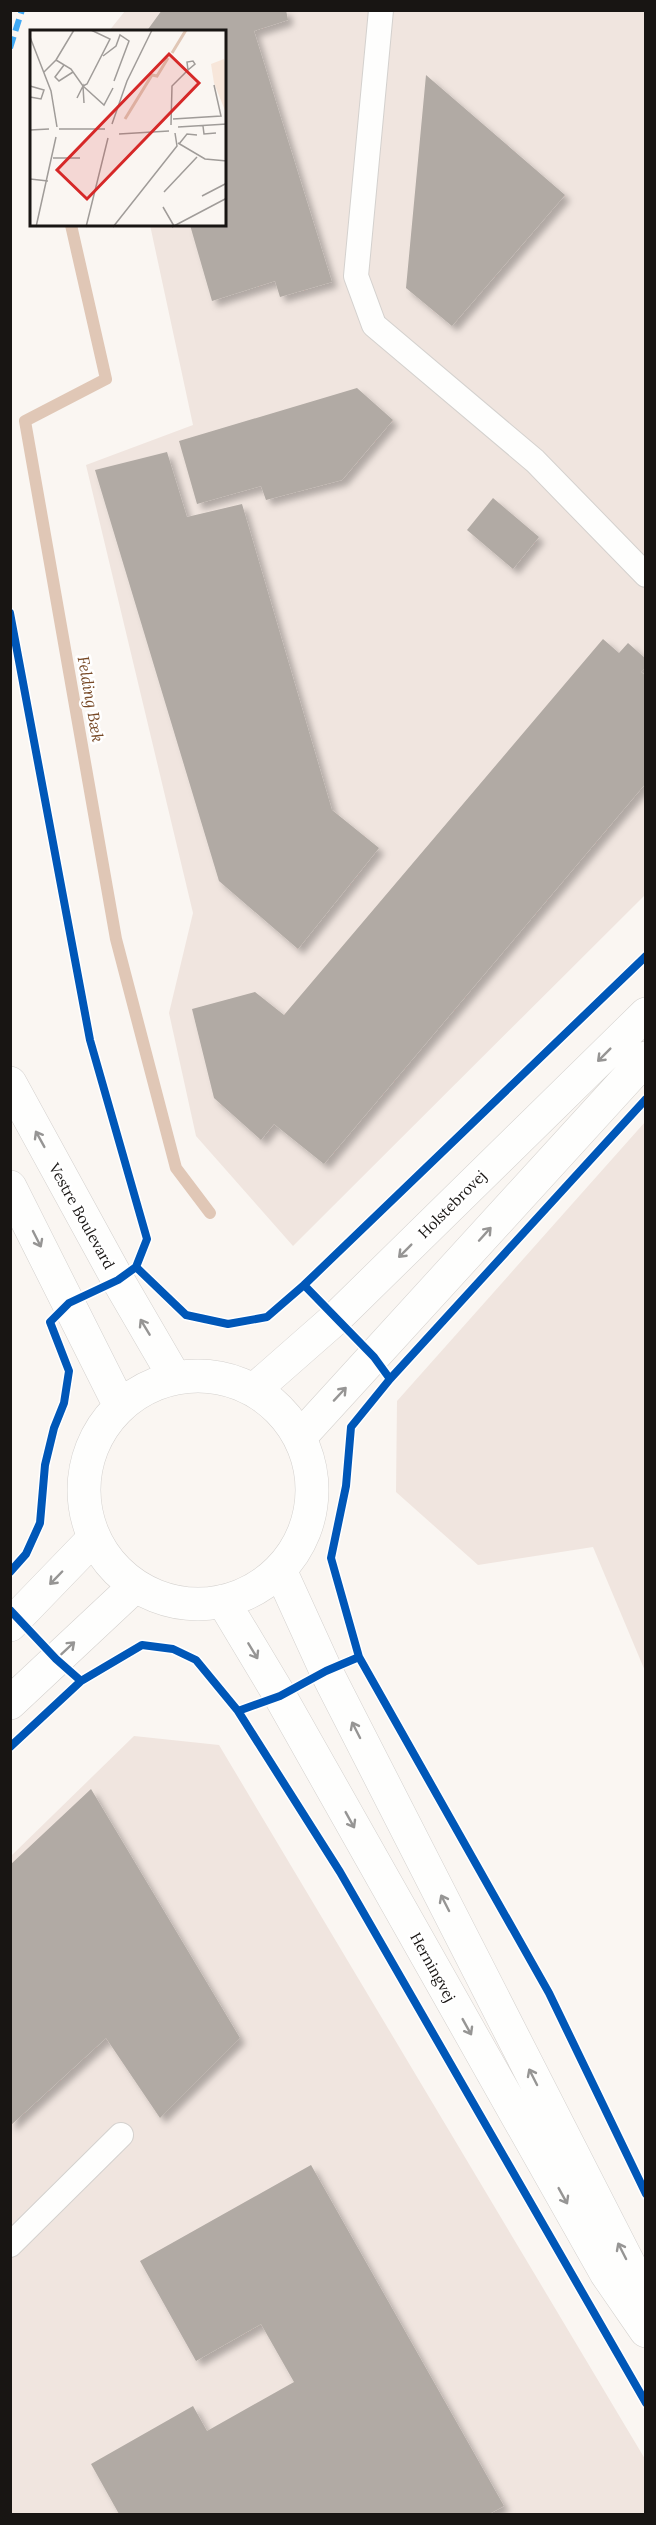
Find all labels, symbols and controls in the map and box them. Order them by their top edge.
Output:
inset map [30,30,226,226]
water label: Felding Bæk [74,654,108,744]
one-way arrow [596,1048,611,1062]
one-way arrow [34,1131,46,1148]
street label: Vestre Boulevard [45,1159,119,1272]
street label: Holstebrovej [414,1166,490,1242]
one-way arrow [478,1227,492,1242]
one-way arrow [32,1229,43,1247]
one-way arrow [398,1243,412,1258]
one-way arrow [139,1319,151,1336]
one-way arrow [333,1386,347,1401]
one-way arrow [49,1570,63,1585]
one-way arrow [60,1641,75,1655]
one-way arrow [248,1642,260,1659]
one-way arrow [350,1721,361,1739]
one-way arrow [344,1811,356,1828]
one-way arrow [438,1895,450,1913]
street label: Herningvej [406,1929,460,2005]
one-way arrow [462,2017,473,2035]
one-way arrow [527,2069,539,2086]
one-way arrow [558,2187,569,2205]
one-way arrow [616,2242,627,2260]

